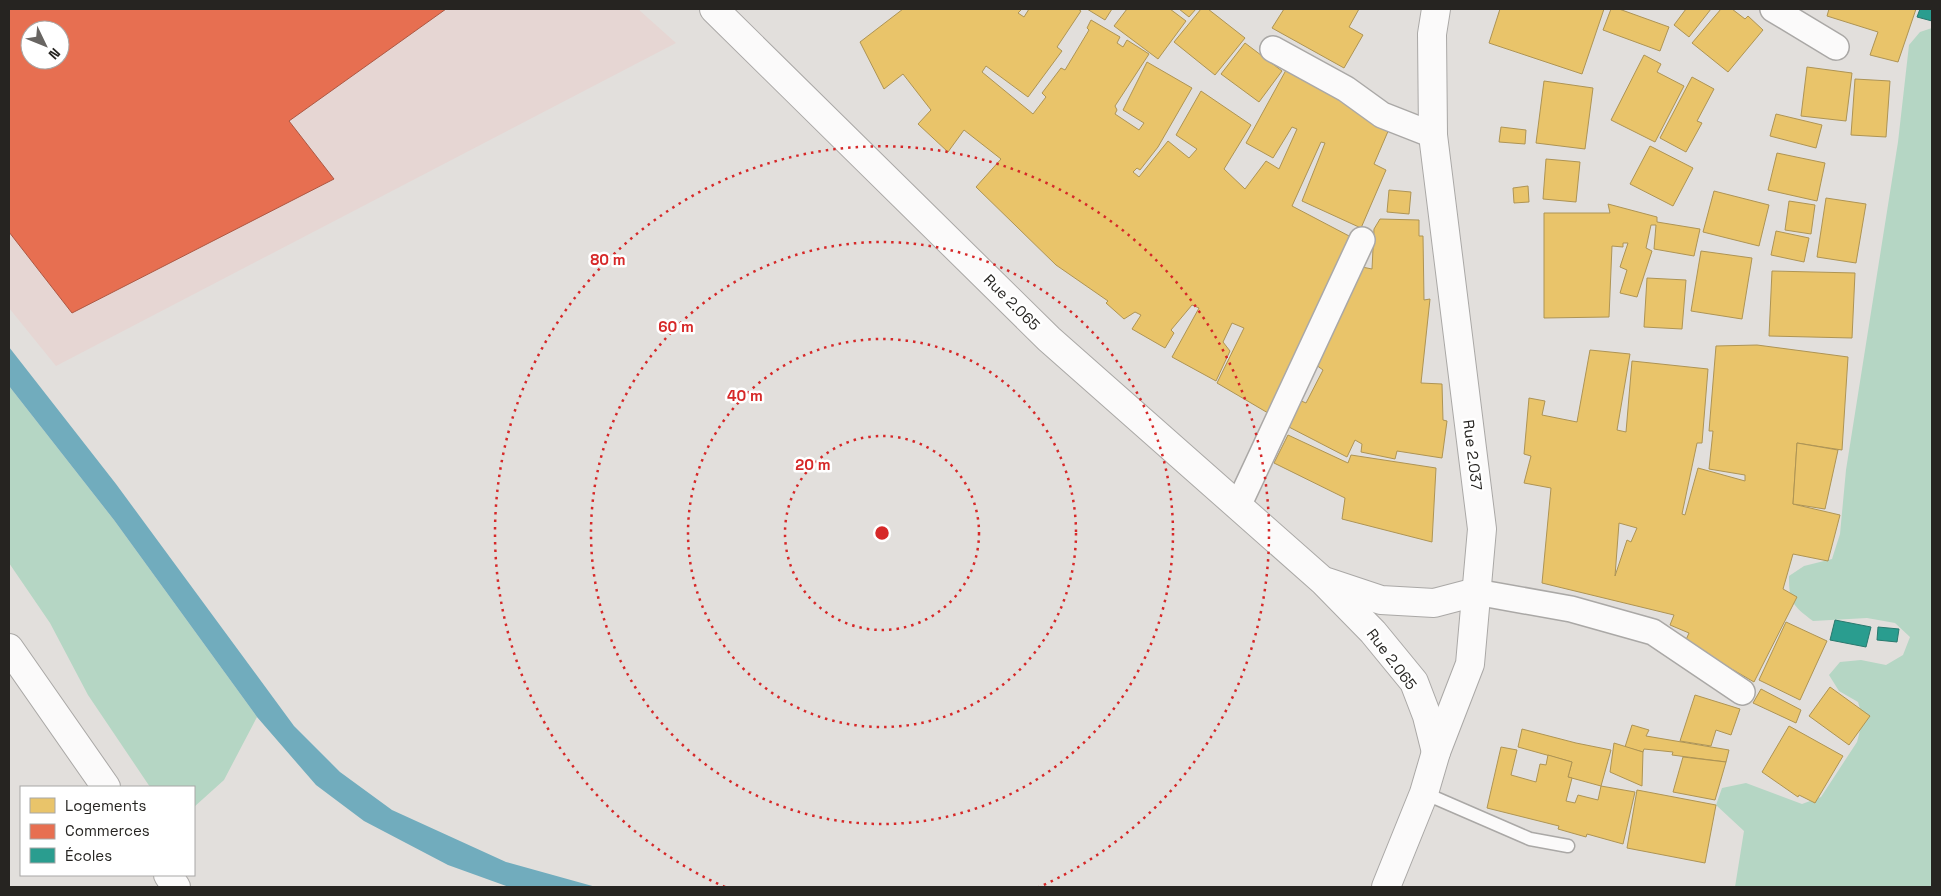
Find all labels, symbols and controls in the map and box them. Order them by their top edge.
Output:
north arrow [20,20,70,70]
text: N [45,44,64,63]
text: 80 m [590,250,626,269]
street label: Rue 2.065 [980,270,1044,334]
text: 60 m [658,317,694,336]
text: 40 m [727,386,763,405]
street label: Rue 2.037 [1459,419,1487,491]
text: 20 m [795,455,831,474]
centre of rings [873,524,891,542]
street label: Rue 2.065 [1363,625,1421,693]
legend [20,786,195,876]
text: Logements [65,796,147,815]
text: Commerces [65,821,150,840]
text: Écoles [65,846,112,865]

